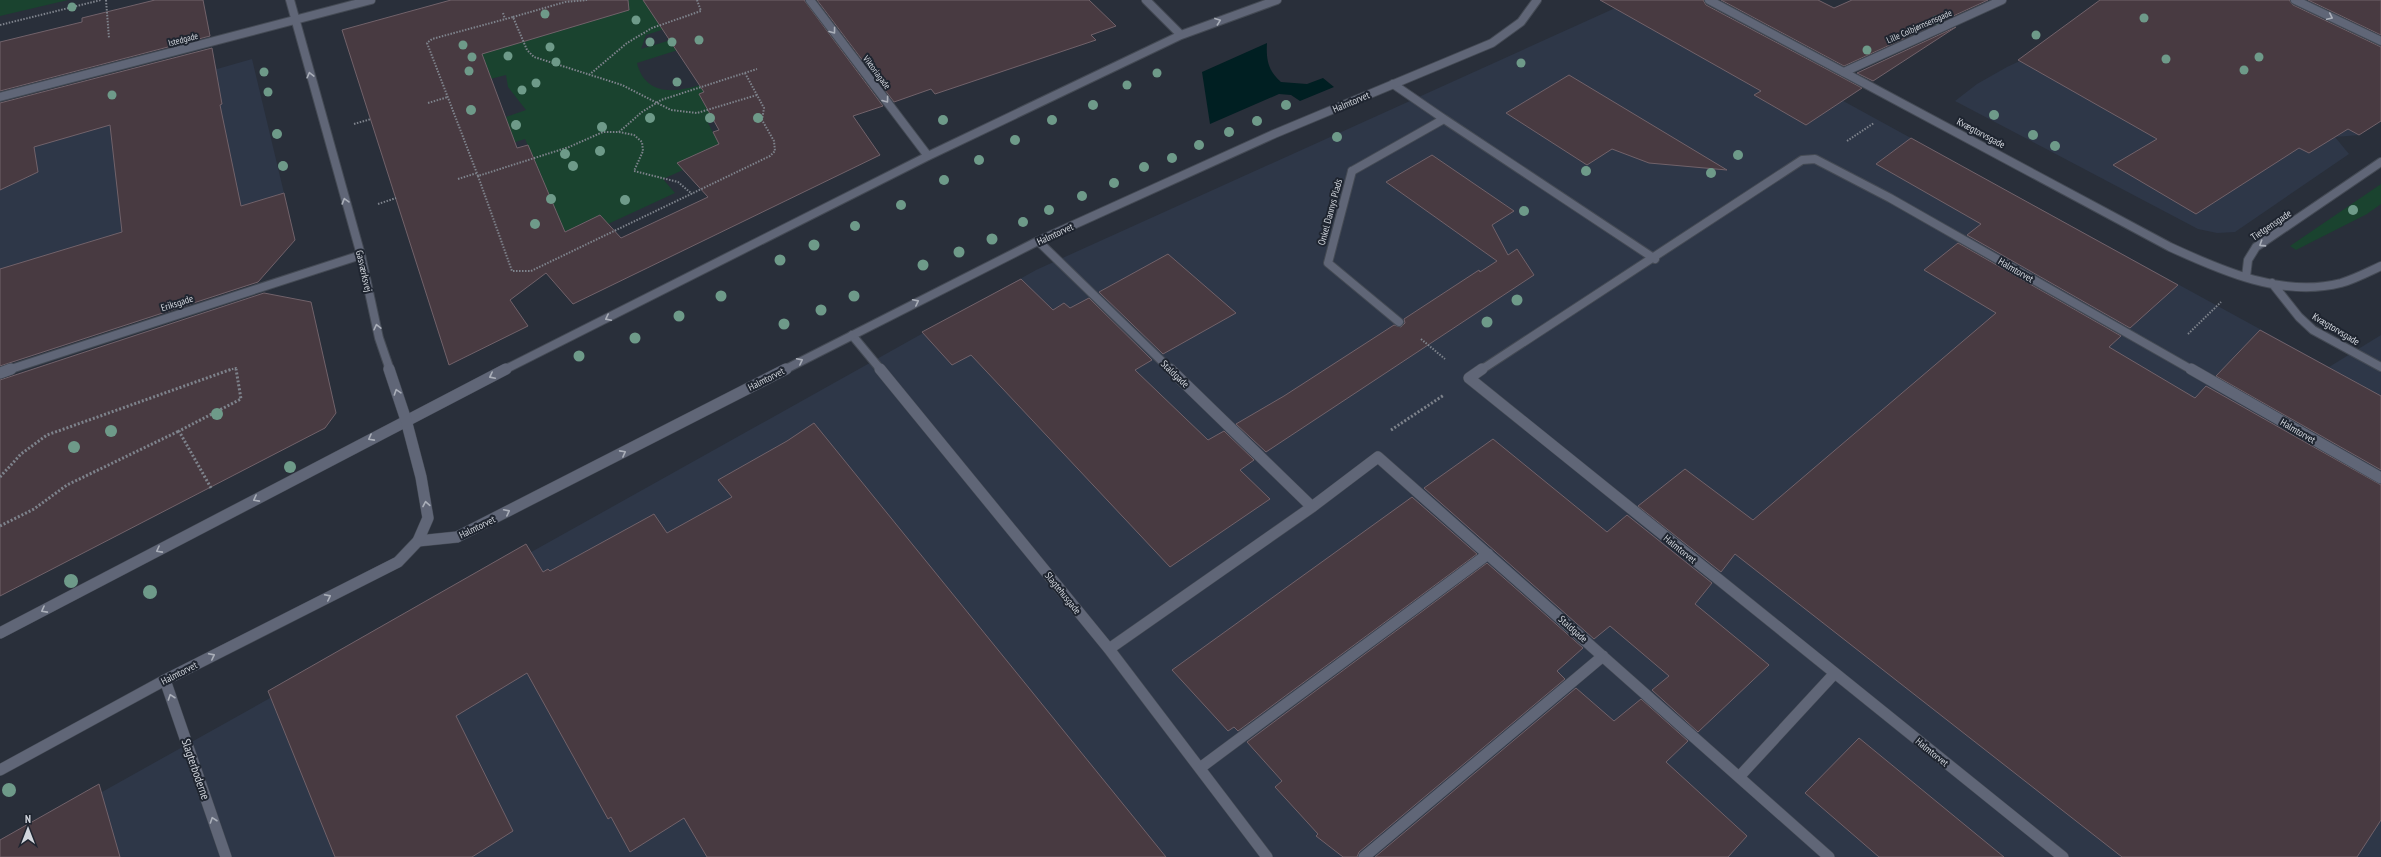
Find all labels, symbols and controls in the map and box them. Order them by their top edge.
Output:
street label: Lille Colbjørnsensgade [1885,7,1954,46]
one-way arrow [2326,12,2334,20]
one-way arrow [1214,17,1221,26]
one-way arrow [829,27,836,34]
street label: Istedgade [167,30,199,48]
street label: Viktoriagade [860,52,893,91]
one-way arrow [306,72,315,79]
street label: Halmtorvet [1331,88,1372,116]
one-way arrow [881,96,888,103]
street label: Kvægtorvsgade [1955,115,2007,151]
street label: Onkel Dannys Plads [1315,177,1345,247]
one-way arrow [341,198,350,205]
street label: Tietgensgade [2248,207,2294,243]
street label: Halmtorvet [1035,220,1076,248]
one-way arrow [2259,239,2266,246]
street label: Gasværksvej [353,249,375,293]
street label: Halmtorvet [1996,255,2036,285]
street label: Eriksgade [159,292,195,314]
one-way arrow [912,299,919,307]
street label: Kvægtorvsgade [2310,310,2362,348]
one-way arrow [605,313,613,321]
one-way arrow [373,324,381,330]
street label: Staldgade [1158,357,1192,391]
one-way arrow [796,359,804,366]
street label: Halmtorvet [746,364,786,394]
one-way arrow [489,372,497,379]
one-way arrow [393,389,401,396]
street label: Halmtorvet [2278,416,2318,446]
one-way arrow [368,434,375,441]
one-way arrow [618,450,626,458]
one-way arrow [253,494,260,501]
one-way arrow [422,501,431,507]
one-way arrow [503,509,510,517]
street label: Halmtorvet [457,513,497,541]
street label: Halmtorvet [1661,532,1699,566]
one-way arrow [155,545,163,553]
street label: Slagtehusgade [1042,569,1084,617]
one-way arrow [324,594,331,602]
one-way arrow [40,606,48,613]
street label: Staldgade [1556,613,1590,645]
one-way arrow [208,653,216,661]
street label: Halmtorvet [159,658,199,688]
one-way arrow [167,694,176,701]
street label: Halmtorvet [1913,735,1951,769]
street label: Slagterboderne [179,737,213,801]
north arrow [8,809,48,849]
text: N [25,812,31,826]
one-way arrow [210,817,218,824]

